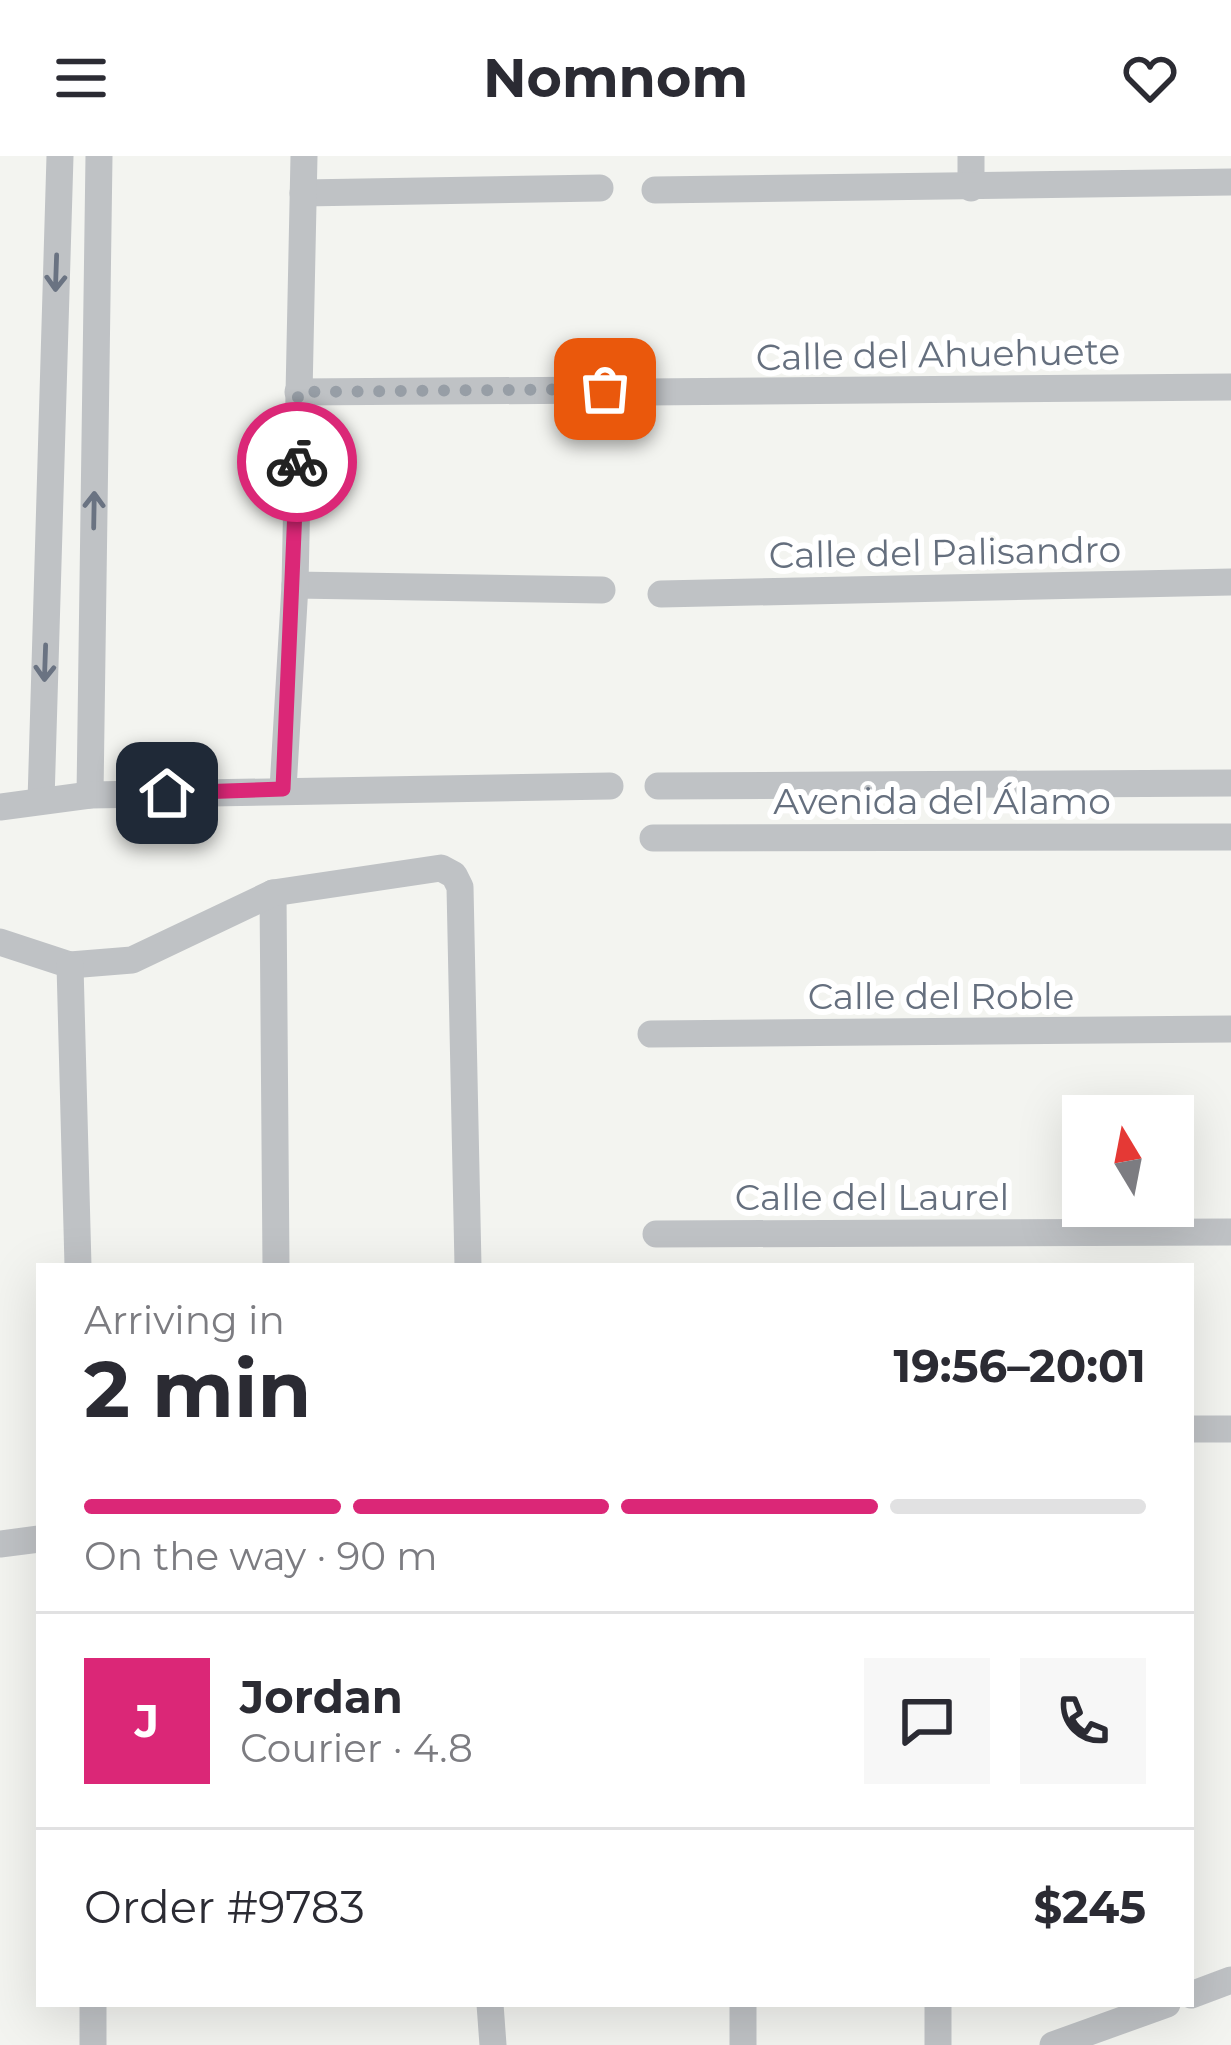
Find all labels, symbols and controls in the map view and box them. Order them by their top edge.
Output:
icon: menu [48,45,114,111]
text: Nomnom [483,45,748,111]
icon: heart [1117,45,1183,111]
one-way arrow [45,253,68,292]
street label: Calle del Ahuehuete [755,329,1121,379]
pin [554,338,656,440]
icon: bag [572,356,638,422]
courier [237,402,357,522]
icon: bike [264,429,330,495]
one-way arrow [83,491,105,530]
street label: Calle del Palisandro [768,527,1122,577]
one-way arrow [34,643,57,682]
pin [116,742,218,844]
icon: home [134,760,200,826]
street label: Avenida del Álamo [773,779,1111,823]
street label: Calle del Roble [808,974,1074,1018]
north arrow [1062,1095,1194,1227]
map controls [1062,1095,1194,1227]
street label: Calle del Laurel [735,1175,1009,1219]
text: Arriving in [84,1296,285,1344]
text: 19:56–20:01 [894,1338,1146,1393]
text: 2 min [84,1341,311,1437]
text: On the way · 90 m [84,1532,438,1580]
button: chat [864,1658,990,1784]
button: phone [1020,1658,1146,1784]
text: Jordan [240,1669,403,1724]
text: J [135,1693,159,1748]
text: Courier · 4.8 [240,1724,473,1772]
text: Order #9783 [84,1879,365,1934]
text: $245 [1033,1879,1146,1934]

